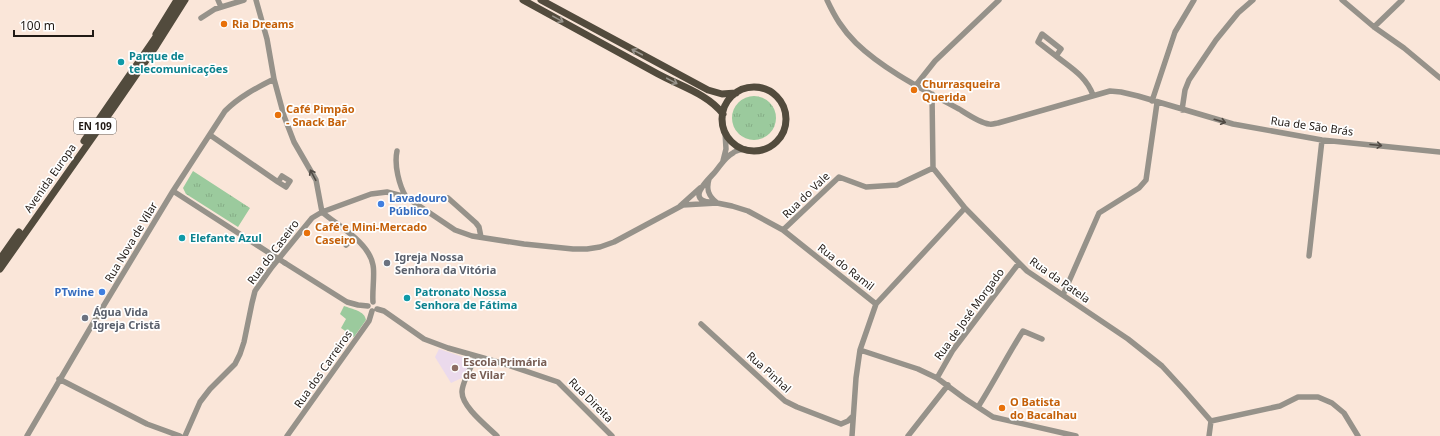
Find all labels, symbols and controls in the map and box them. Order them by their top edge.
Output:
scale bar [14,12,93,38]
one-way arrow [551,15,563,23]
place label: Ria Dreams [232,16,295,31]
text: 100 m [20,17,55,34]
marker: Ria Dreams [219,19,229,29]
one-way arrow [631,47,643,55]
place label: Parque de telecomunicações [129,48,228,76]
marker: Parque de telecomunicações [116,57,126,67]
place label: Churrasqueira Querida [922,76,1000,104]
one-way arrow [665,78,677,85]
marker: Churrasqueira Querida [909,85,919,95]
place label: Café Pimpão - Snack Bar [286,101,355,129]
marker: Café Pimpão - Snack Bar [273,110,283,120]
street label: Rua de São Brás [1270,112,1354,139]
road number: EN 109 [74,118,116,134]
one-way arrow [1213,118,1226,125]
street label: Avenida Europa [20,140,79,215]
one-way arrow [1369,141,1382,148]
street label: Rua do Vale [779,168,833,221]
one-way arrow [309,169,316,181]
place label: Lavadouro Público [389,190,447,218]
street label: Rua Nova de Vilar [101,199,161,285]
marker: Lavadouro Público [376,199,386,209]
street label: Rua do Caseiro [243,216,302,287]
place label: Café e Mini-Mercado Caseiro [315,219,427,247]
marker: Café e Mini-Mercado Caseiro [302,228,312,238]
place label: Elefante Azul [190,230,262,245]
marker: Elefante Azul [177,233,187,243]
street label: Rua do Ramil [815,240,878,293]
place label: Igreja Nossa Senhora da Vitória [395,249,496,277]
street label: Rua da Patela [1027,253,1093,306]
marker: Igreja Nossa Senhora da Vitória [382,258,392,268]
street label: Rua de José Morgado [930,265,1007,363]
place label: PTwine [55,284,94,299]
place label: Patronato Nossa Senhora de Fátima [415,284,517,312]
marker: PTwine [97,287,107,297]
marker: Patronato Nossa Senhora de Fátima [402,293,412,303]
place label: Água Vida Igreja Cristã [93,304,160,332]
marker: Água Vida Igreja Cristã [80,313,90,323]
street label: Rua dos Carreiros [290,327,355,410]
street label: Rua Pinhal [744,348,795,396]
place label: Escola Primária de Vilar [463,354,547,382]
marker: Escola Primária de Vilar [450,363,460,373]
street label: Rua Direita [566,374,617,425]
place label: O Batista do Bacalhau [1010,394,1077,422]
marker: O Batista do Bacalhau [997,403,1007,413]

